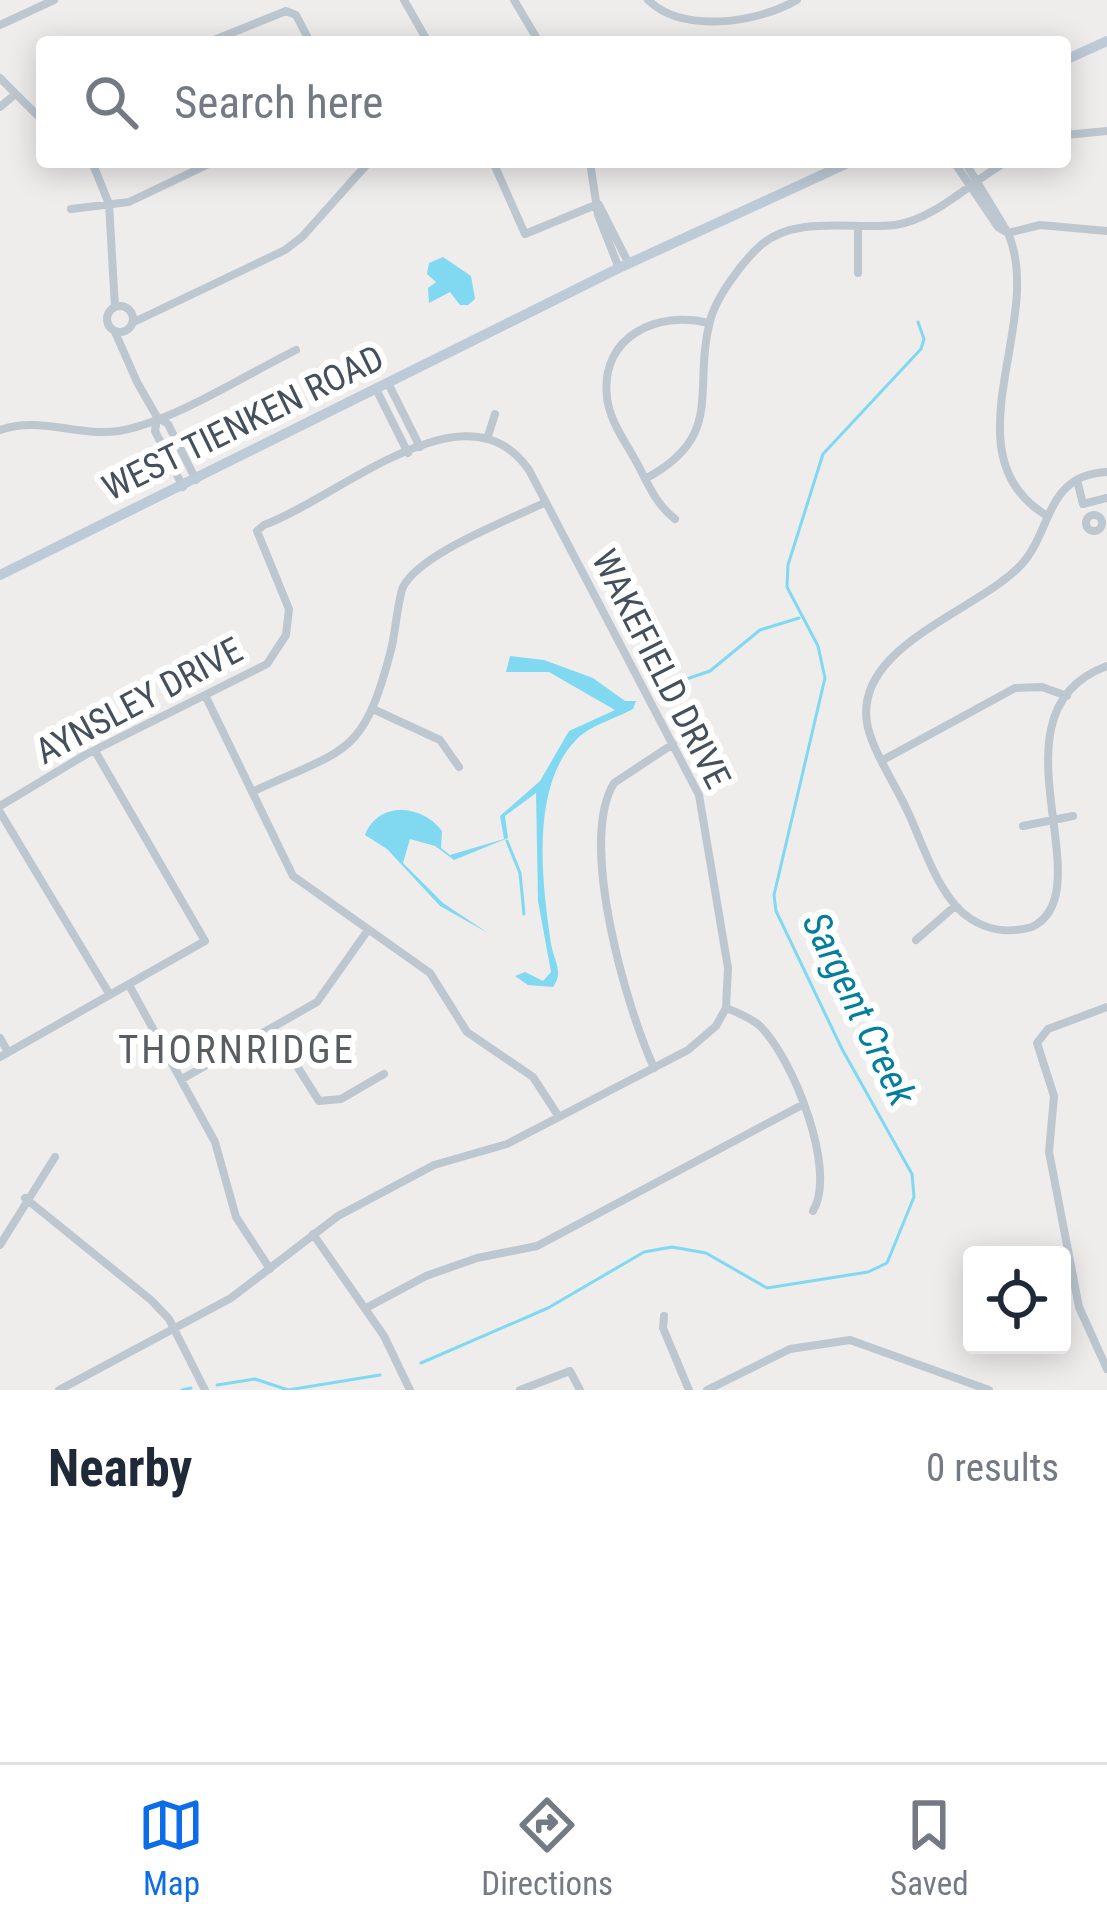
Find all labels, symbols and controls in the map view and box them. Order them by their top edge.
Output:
search box [36,36,1071,168]
icon: search [78,69,144,135]
text: Search here [174,76,383,129]
street label: WEST TIENKEN ROAD [96,337,390,509]
street label: WAKEFIELD DRIVE [583,543,739,795]
street label: AYNSLEY DRIVE [29,629,249,773]
water label: Sargent Creek [793,905,926,1114]
district label: THORNRIDGE [118,1027,356,1073]
map controls [963,1246,1071,1354]
button: locate [963,1246,1071,1354]
text: Nearby [48,1439,192,1498]
text: 0 results [926,1445,1059,1491]
tab: Map [138,1792,204,1903]
tab: Directions [481,1792,613,1903]
tab: Saved [890,1792,969,1903]

